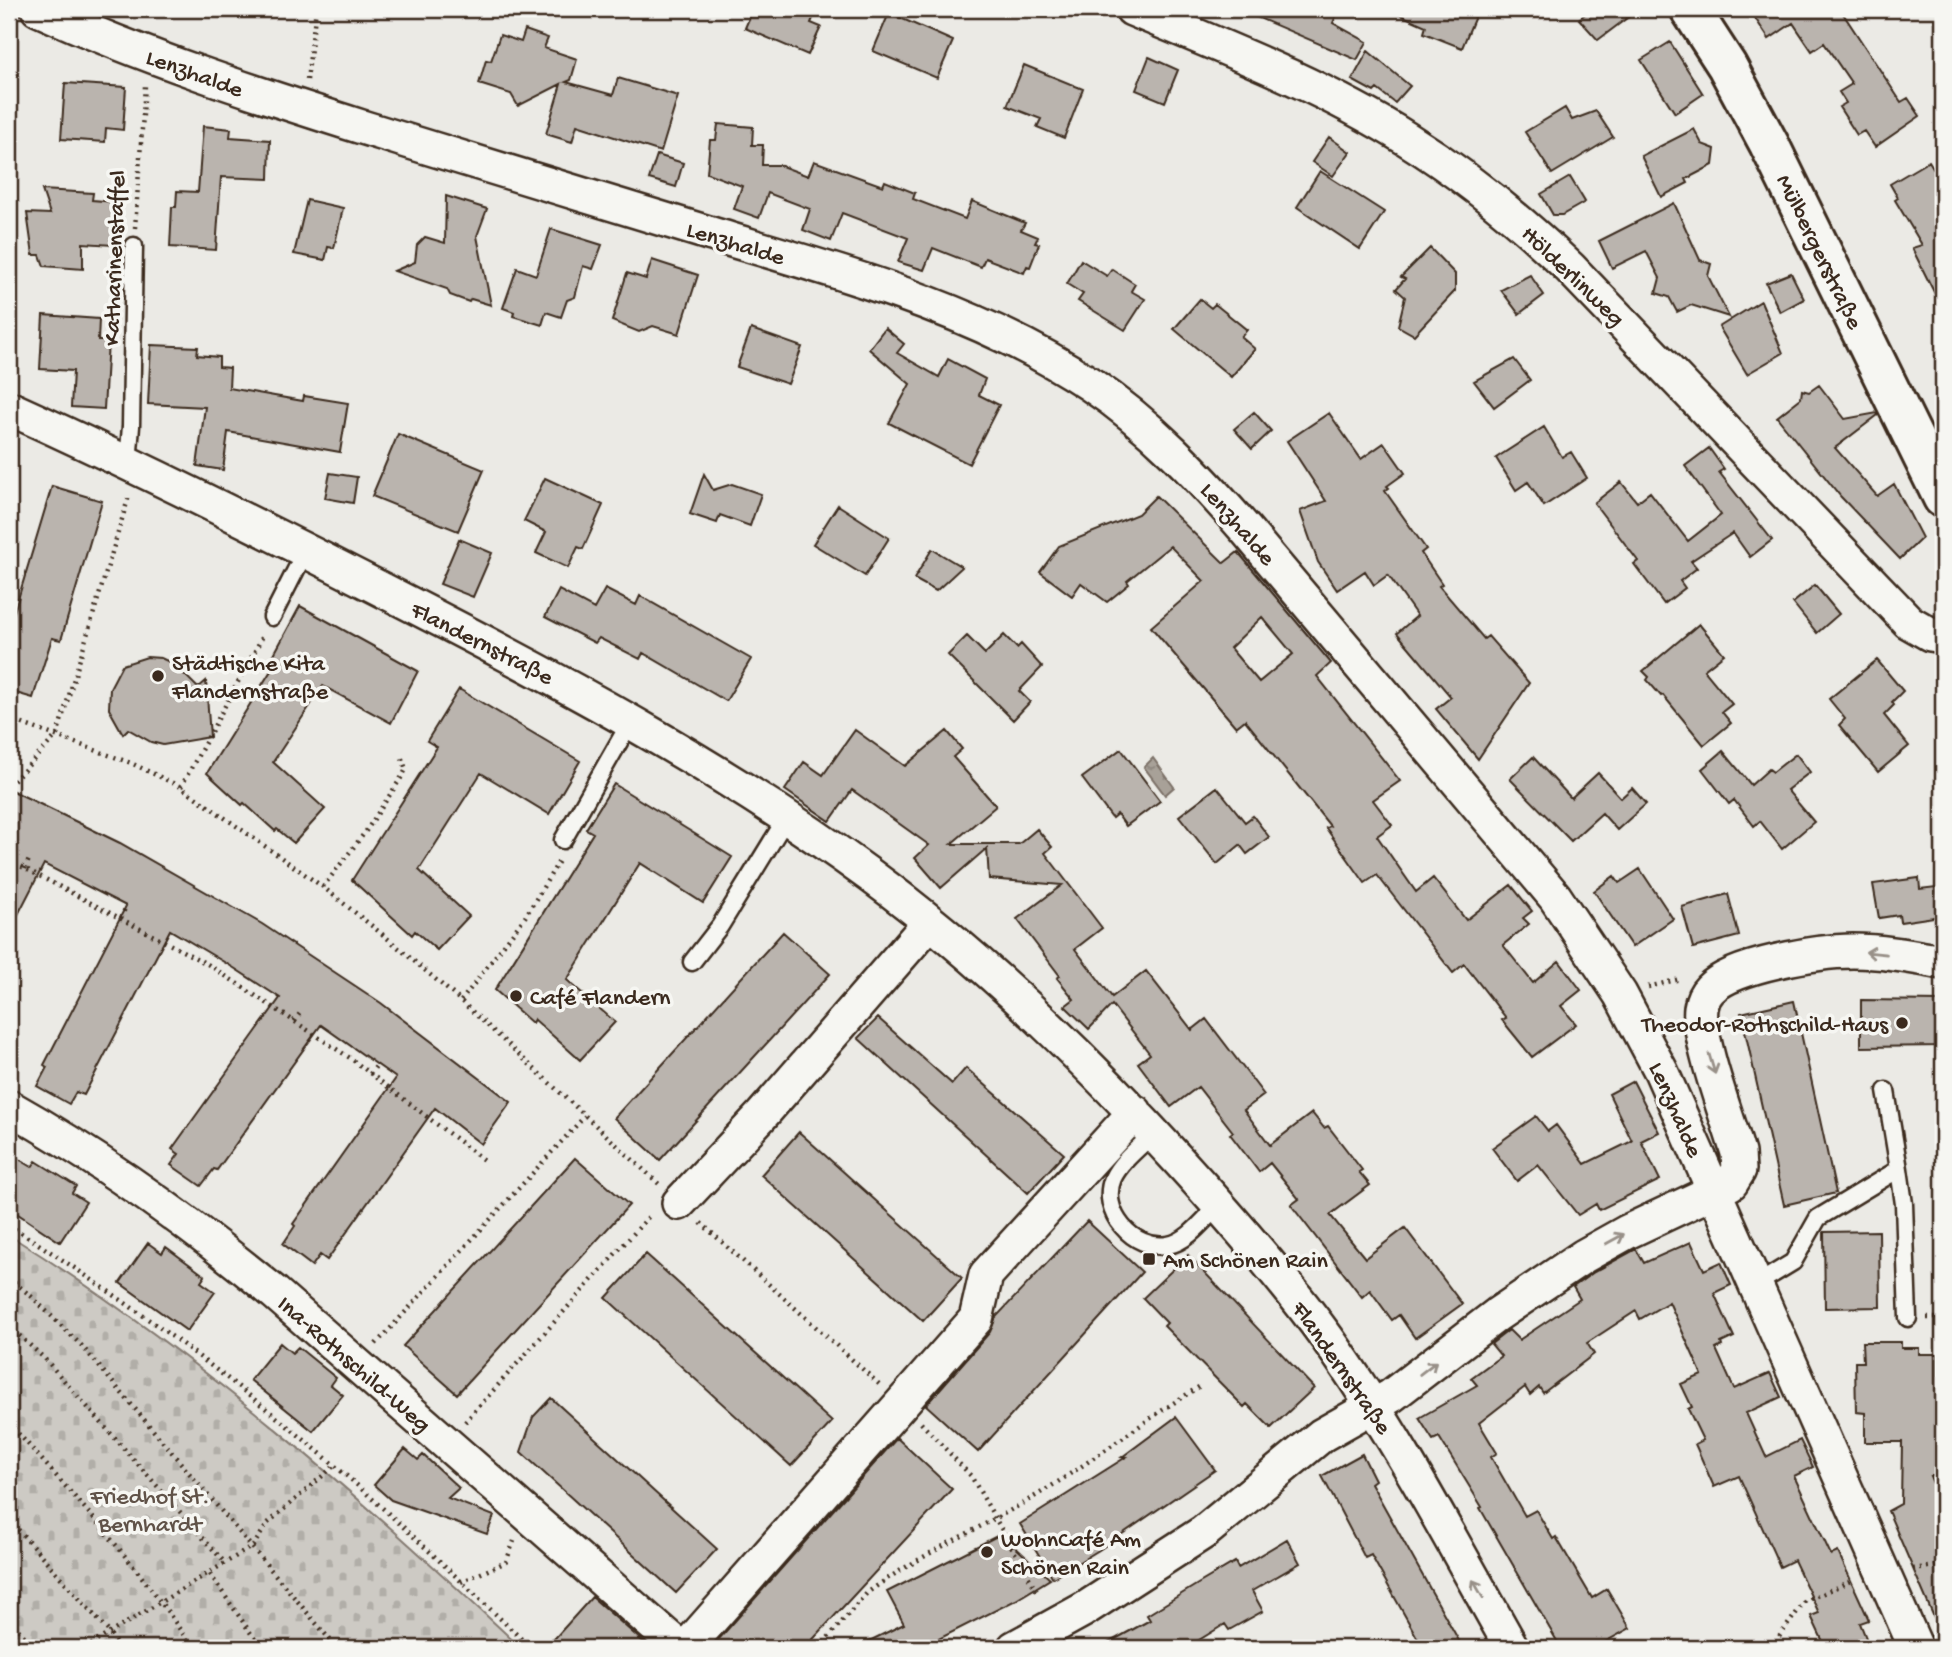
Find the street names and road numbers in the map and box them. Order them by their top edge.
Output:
street label: Lenzhalde [141,44,247,106]
street label: Katharinenstaffel [99,170,134,346]
street label: Mülbergerstraße [1768,170,1868,335]
street label: Lenzhalde [682,217,788,274]
street label: Hölderlinweg [1514,221,1629,334]
street label: Lenzhalde [1192,478,1281,573]
street label: Flandernstraße [404,596,558,694]
street label: Lenzhalde [1640,1058,1708,1163]
street label: Ina-Rothschild-Weg [270,1291,435,1440]
street label: Flandernstraße [1283,1296,1397,1442]

